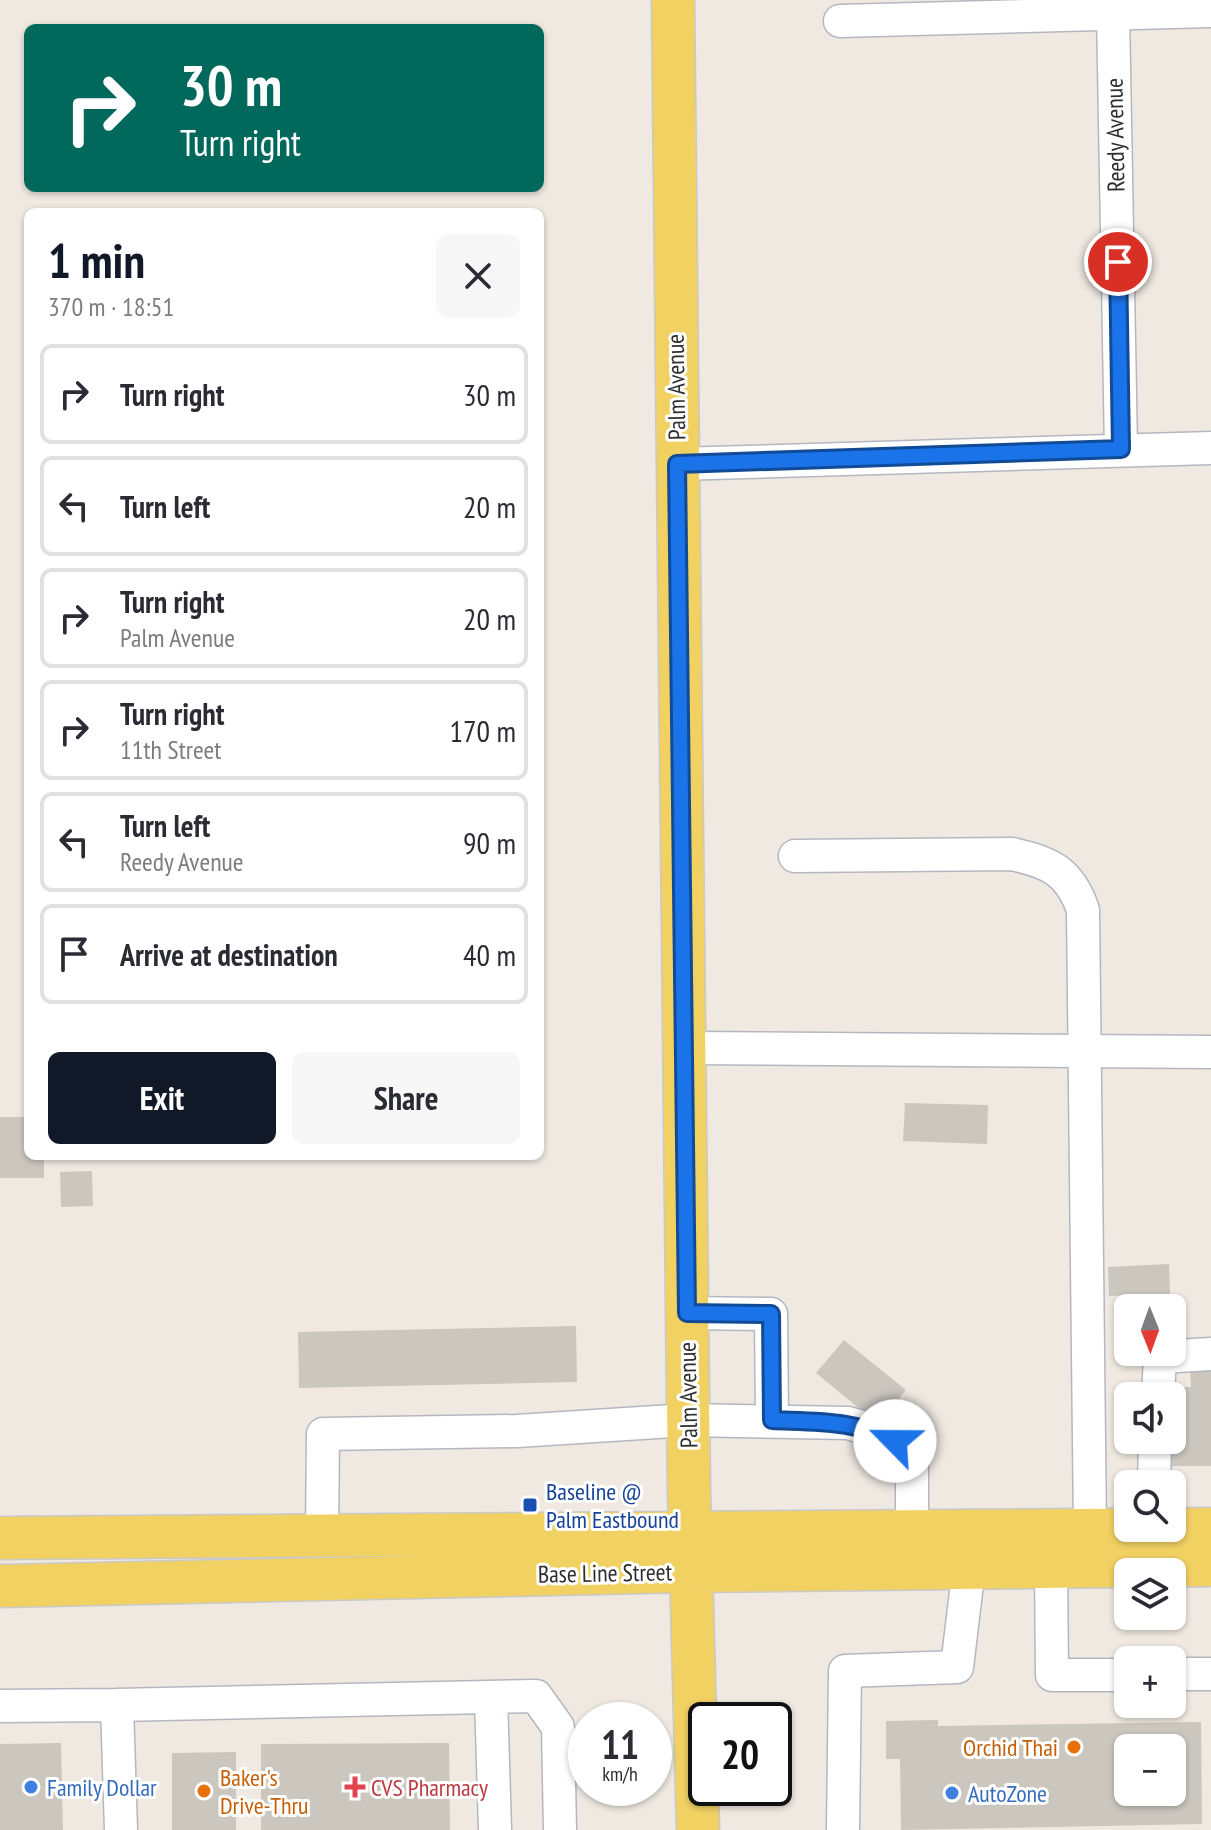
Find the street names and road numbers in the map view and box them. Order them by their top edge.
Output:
street label: Reedy Avenue [1099,78,1131,192]
street label: Palm Avenue [660,334,692,440]
street label: Palm Avenue [672,1342,704,1448]
street label: Base Line Street [538,1556,673,1590]

